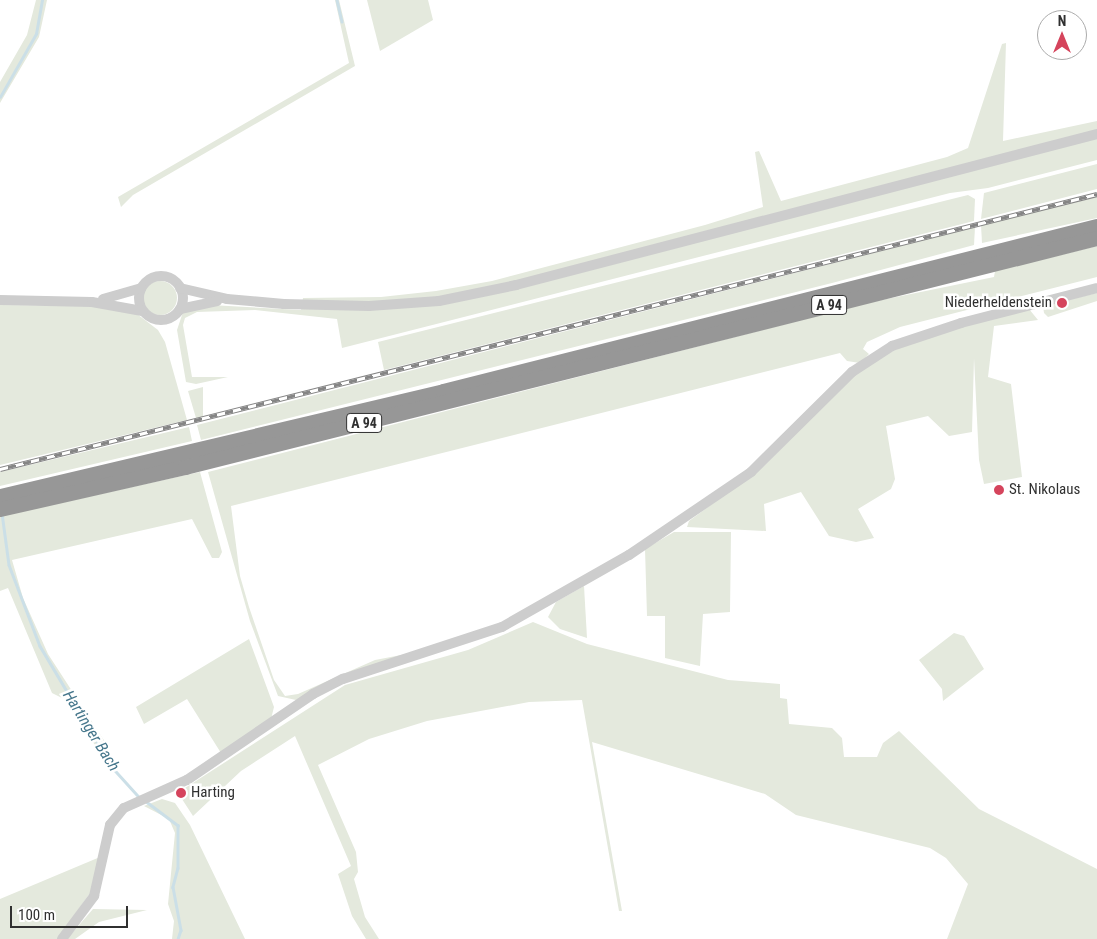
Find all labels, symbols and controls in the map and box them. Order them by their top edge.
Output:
north arrow [1037,10,1087,60]
text: N [1058,13,1066,29]
road number: A 94 [810,294,848,316]
place label: Niederheldenstein [945,294,1052,312]
marker: Niederheldenstein [1056,297,1068,309]
road number: A 94 [345,412,383,434]
place label: St. Nikolaus [1009,481,1080,499]
marker: St. Nikolaus [993,484,1005,496]
water label: Hartinger Bach [59,687,123,775]
place label: Harting [191,784,235,802]
marker: Harting [175,787,187,799]
scale bar [12,896,130,928]
text: 100 m [18,906,55,924]

